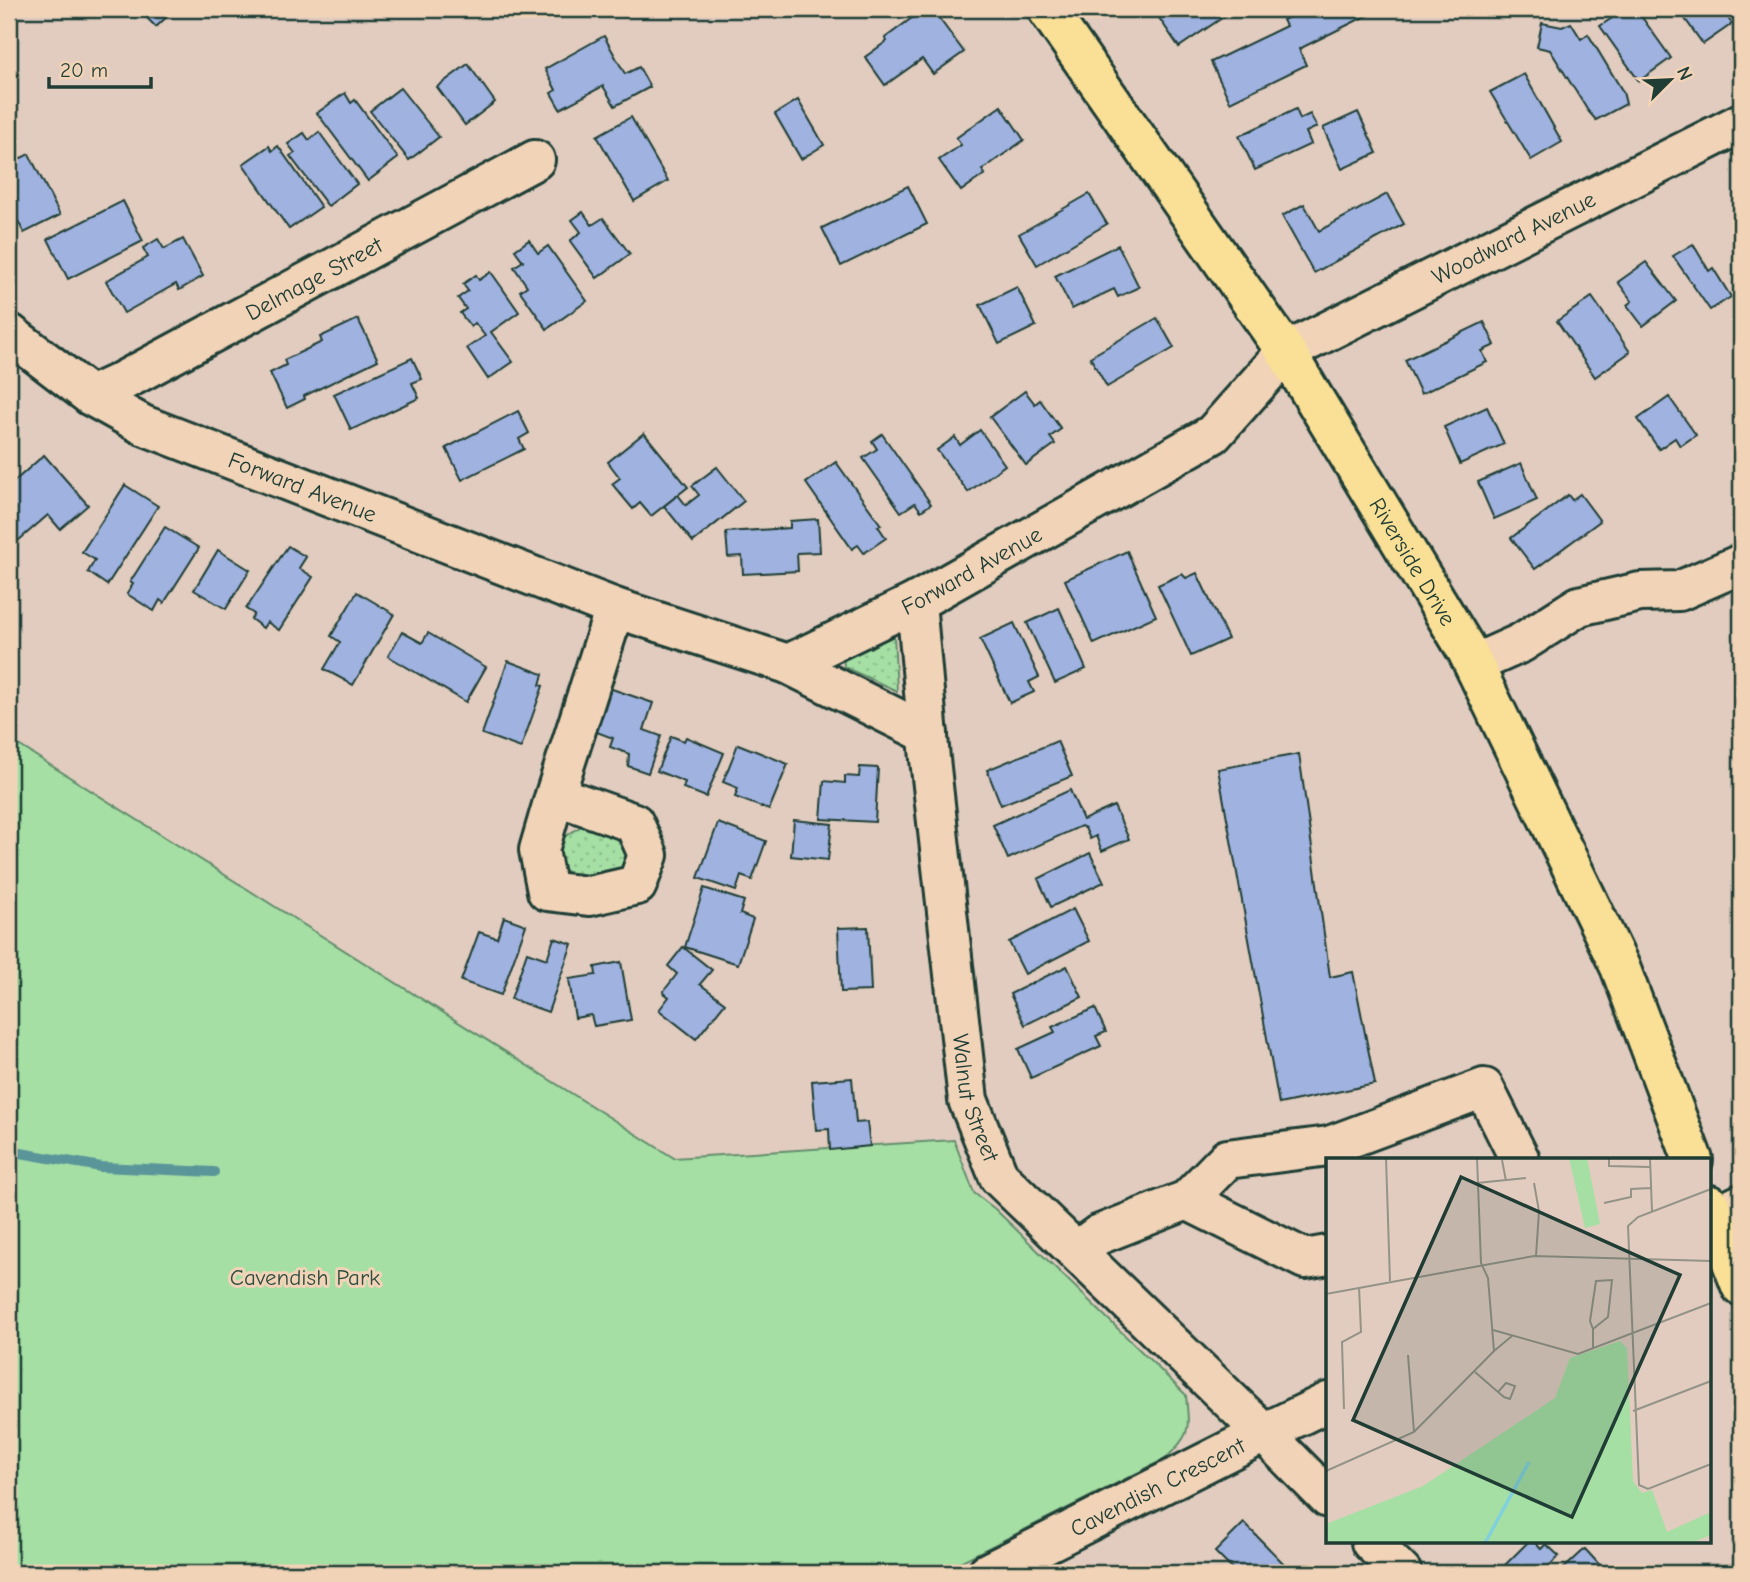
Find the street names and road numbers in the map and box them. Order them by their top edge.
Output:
street label: Woodward Avenue [1427,185,1600,290]
street label: Delmage Street [241,230,388,326]
street label: Forward Avenue [224,446,381,528]
street label: Riverside Drive [1364,493,1462,630]
street label: Forward Avenue [897,520,1046,621]
street label: Walnut Street [947,1032,1005,1167]
street label: Cavendish Crescent [1066,1431,1251,1542]

